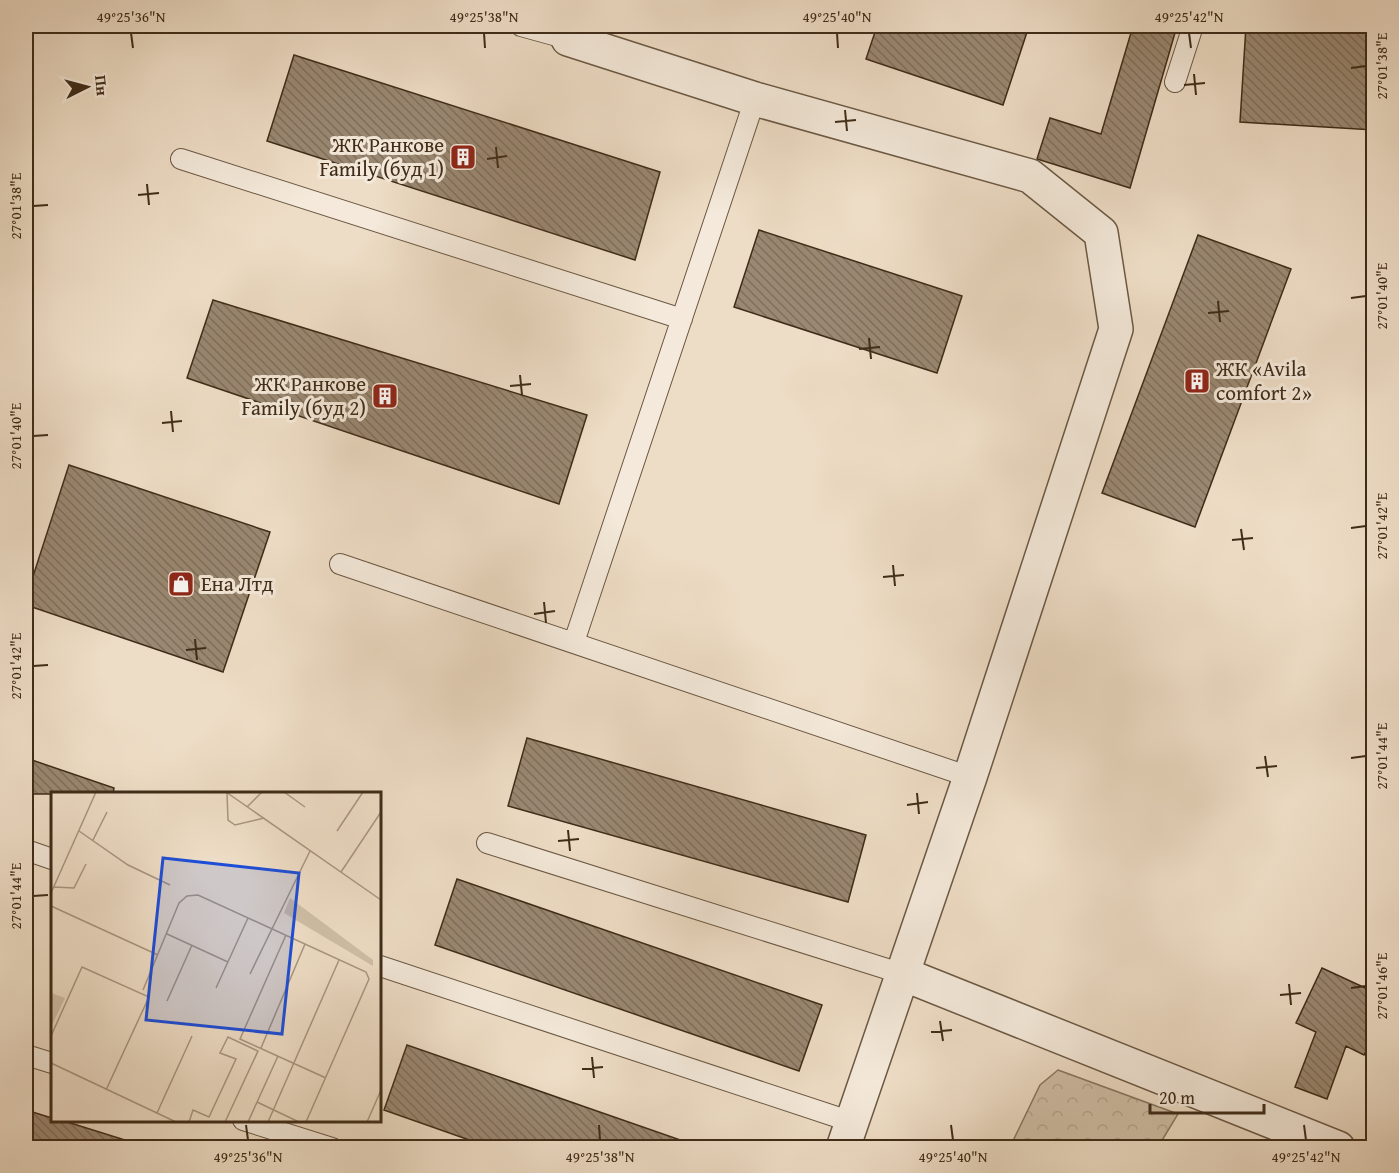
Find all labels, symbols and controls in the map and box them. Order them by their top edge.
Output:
text: 49°25'36"N [97,6,166,27]
text: 49°25'38"N [450,6,519,27]
text: 49°25'40"N [803,6,872,27]
text: 49°25'42"N [1155,6,1224,27]
text: 27°01'38"E [1371,32,1392,99]
north arrow [57,57,117,117]
text: Пн [89,74,115,97]
place label: ЖК Ранкове Family (буд 1) [320,129,444,184]
building icon: ЖК Ранкове Family (буд 1) [448,142,478,172]
text: 27°01'38"E [5,172,26,239]
text: 27°01'40"E [1371,262,1392,329]
place label: ЖК «Avila comfort 2» [1215,353,1312,408]
building icon: ЖК «Avila comfort 2» [1182,366,1212,396]
place label: ЖК Ранкове Family (буд 2) [242,368,366,423]
building icon: ЖК Ранкове Family (буд 2) [370,381,400,411]
text: 27°01'40"E [5,402,26,469]
text: 27°01'42"E [1371,492,1392,559]
place label: Ена Лтд [201,568,274,599]
shop icon: Ена Лтд [166,569,196,599]
text: 27°01'42"E [5,632,26,699]
text: 27°01'44"E [1371,722,1392,789]
inset map [51,792,381,1122]
text: 27°01'44"E [5,862,26,929]
text: 27°01'46"E [1371,952,1392,1019]
scale bar [1150,1077,1264,1115]
text: 20 m [1159,1084,1195,1111]
text: 49°25'36"N [214,1146,283,1167]
text: 49°25'38"N [566,1146,635,1167]
text: 49°25'40"N [919,1146,988,1167]
text: 49°25'42"N [1272,1146,1341,1167]

